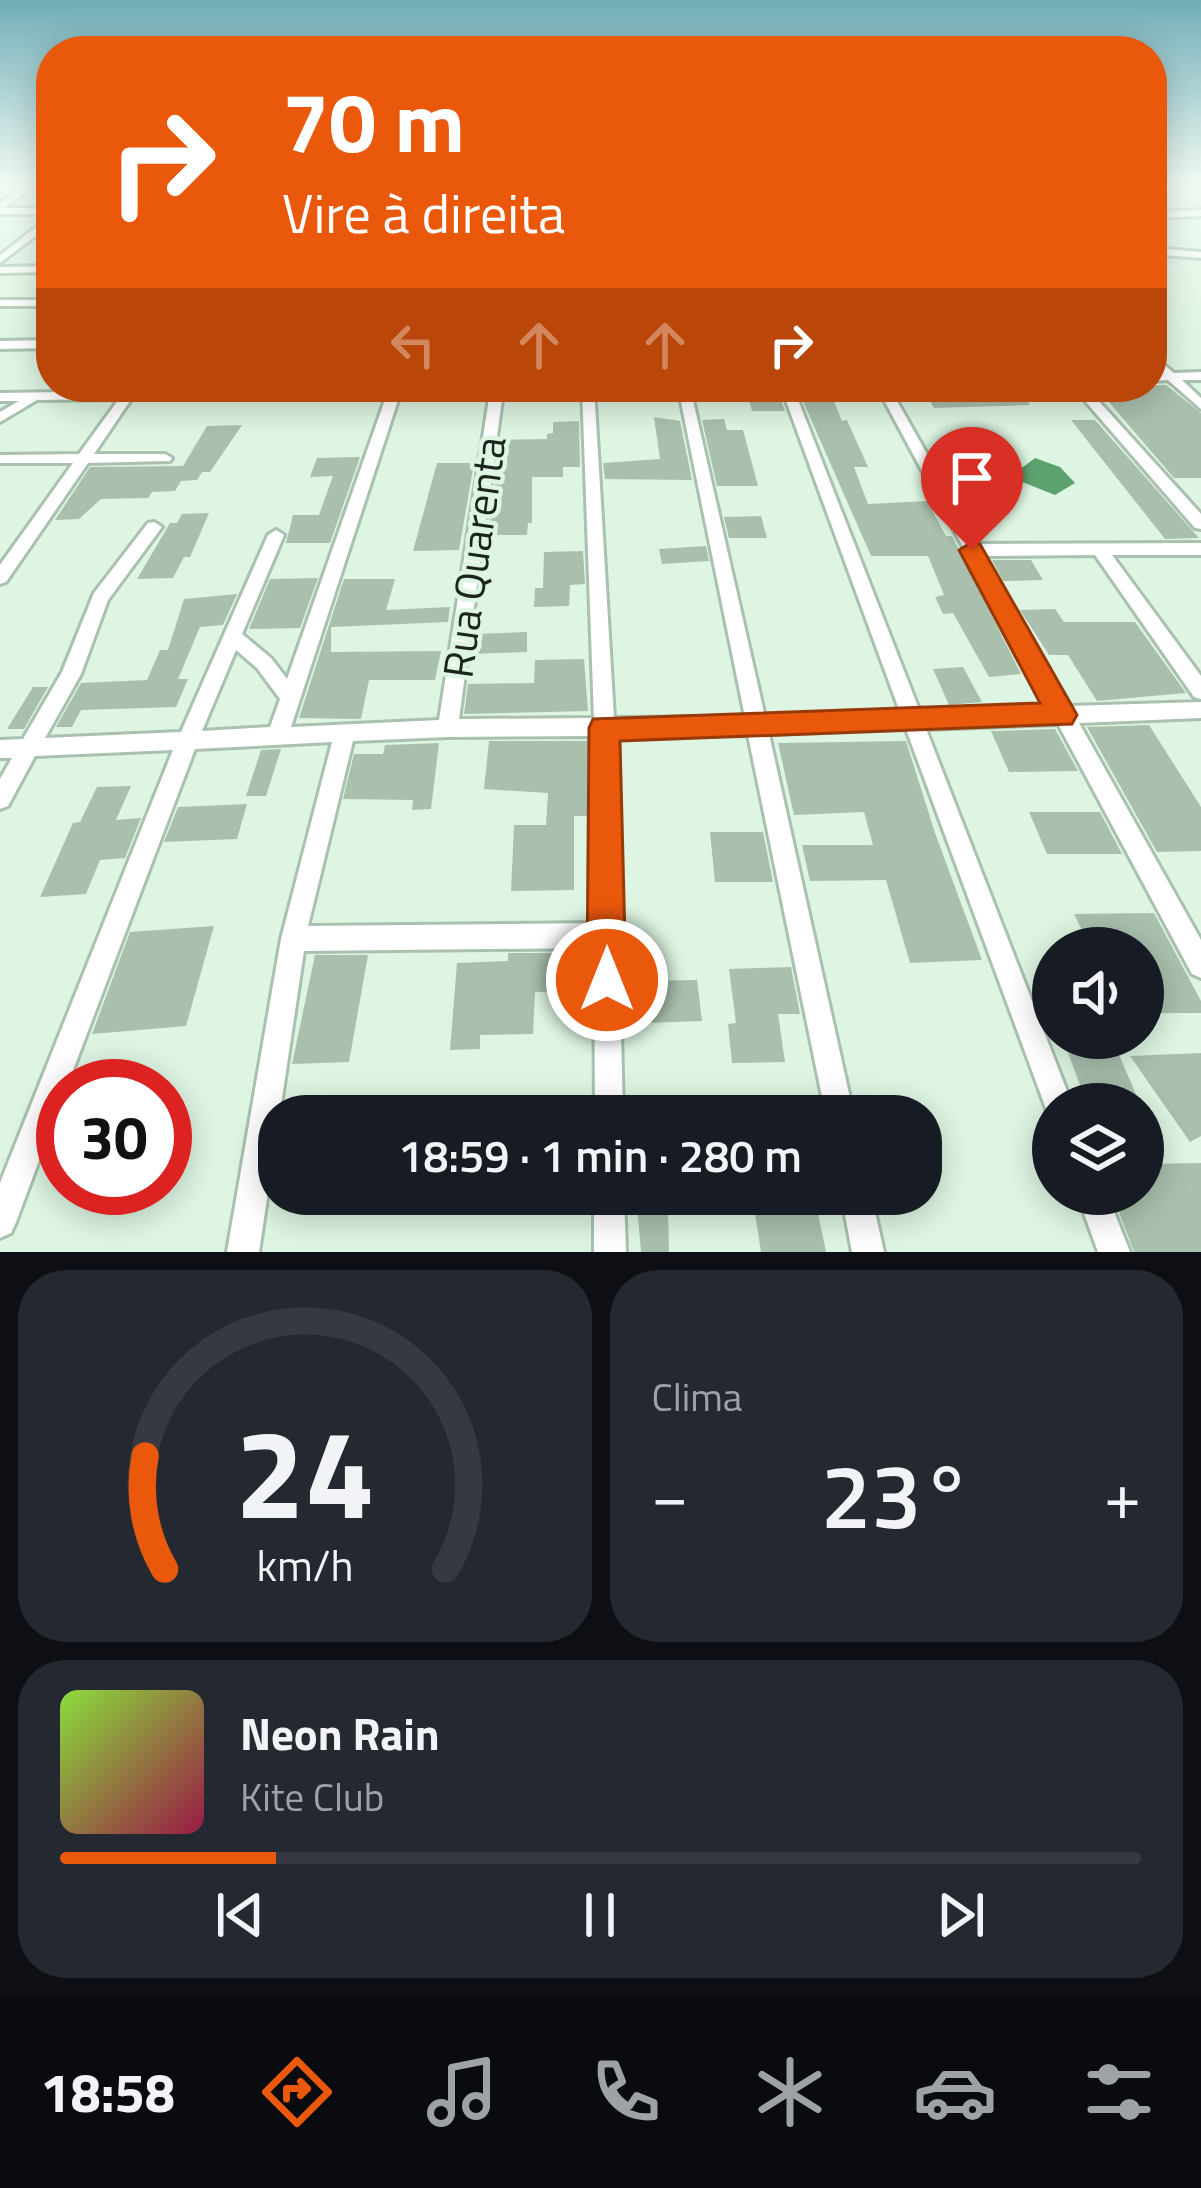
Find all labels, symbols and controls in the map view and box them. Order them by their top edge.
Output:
text: 70 m [282,57,465,185]
icon: right [84,84,240,240]
text: Vire à direita [282,172,565,254]
icon: left [380,312,446,378]
icon: ahead [506,312,572,378]
icon: ahead [632,312,698,378]
icon: right [758,312,824,378]
pin [921,427,1023,550]
street label: Rua Quarenta [424,432,522,682]
icon: arrive [939,445,1005,511]
position arrow [544,917,670,1043]
map controls [1032,927,1164,1215]
button: sound [1032,927,1164,1059]
speed limit sign: 30 [36,1059,192,1215]
button: layers [1032,1083,1164,1215]
text: 18:59 · 1 min · 280 m [398,1121,802,1189]
text: Clima [652,1367,742,1426]
text: 24 [235,1377,375,1566]
text: 23° [821,1426,972,1563]
text: − [652,1444,688,1545]
text: + [1104,1444,1141,1545]
text: km/h [256,1532,353,1598]
text: Neon Rain [240,1699,440,1767]
text: Kite Club [240,1767,384,1826]
icon: previous [207,1882,273,1948]
icon: pause [567,1882,633,1948]
icon: next [928,1882,994,1948]
icon: directions [255,2050,339,2134]
icon: music [420,2050,504,2134]
icon: phone [584,2050,668,2134]
icon: climate [748,2050,832,2134]
icon: car [913,2050,997,2134]
icon: filters [1077,2050,1161,2134]
text: 18:58 [40,2051,175,2133]

